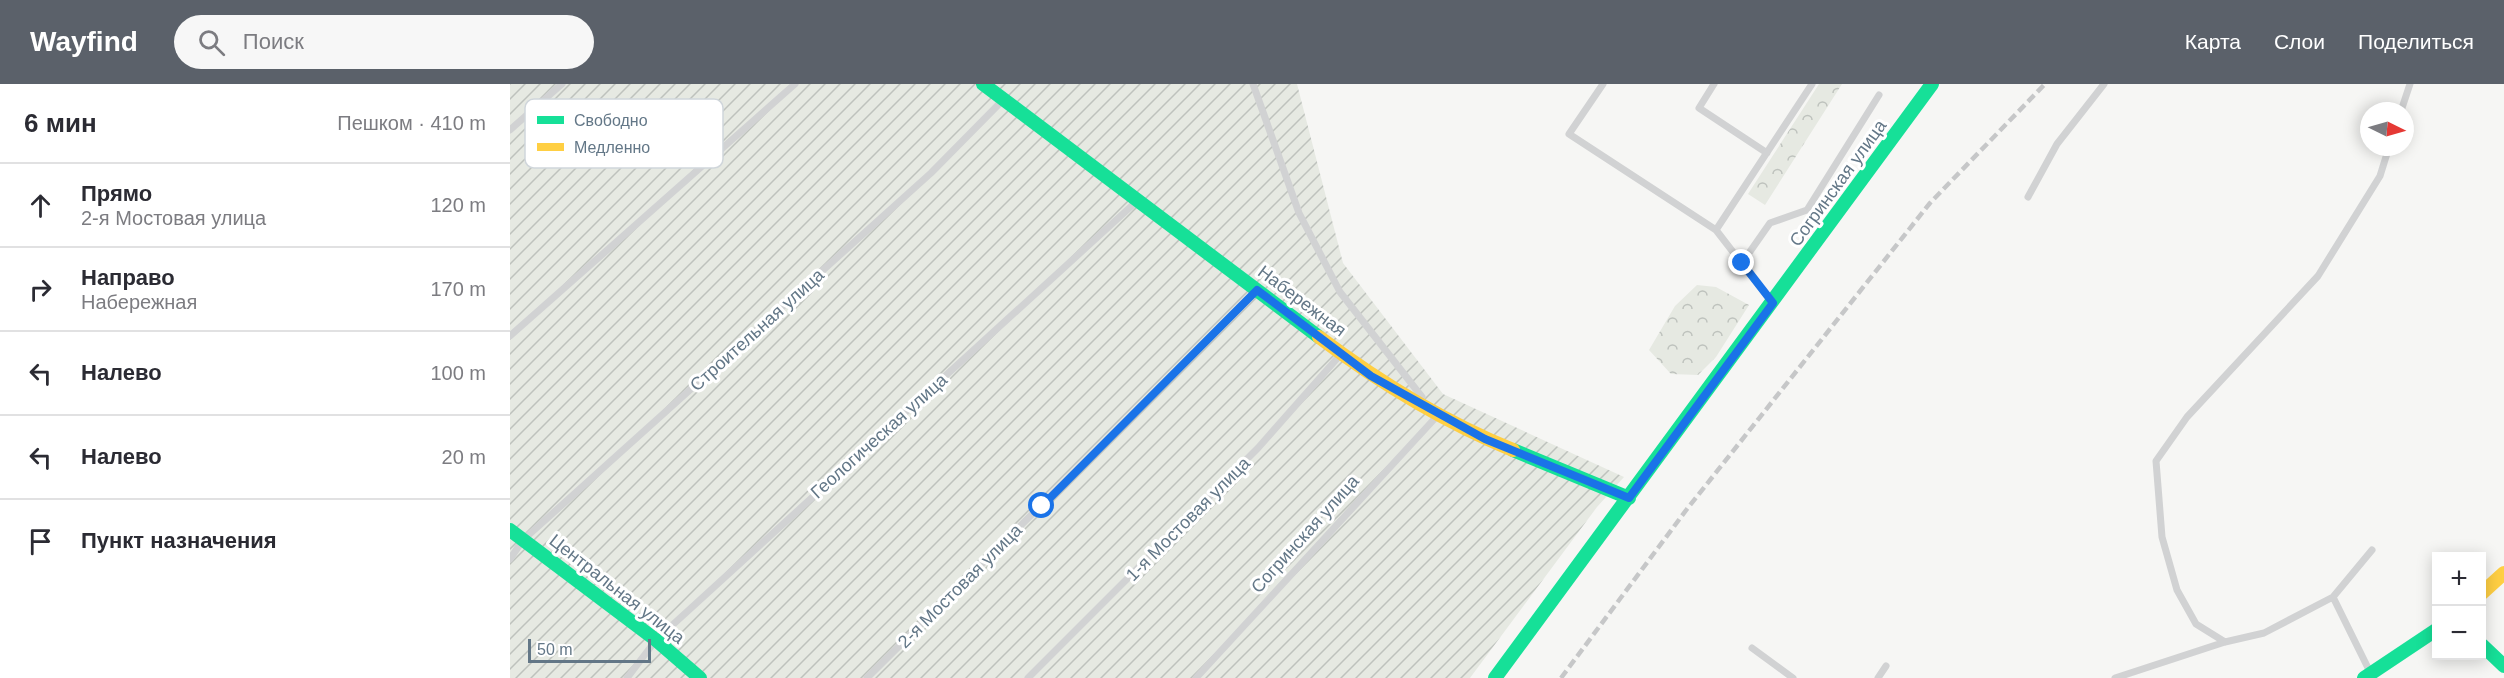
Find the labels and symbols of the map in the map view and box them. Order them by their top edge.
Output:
legend [525,99,723,168]
north arrow [2360,102,2414,156]
text: Свободно [574,112,648,129]
street label: Согринская улица [1786,115,1891,250]
text: Медленно [574,139,650,156]
route end [1728,249,1754,275]
street label: Набережная [1254,262,1350,340]
street label: Строительная улица [686,264,829,395]
street label: Геологическая улица [807,369,952,502]
street label: 1-я Мостовая улица [1122,452,1255,585]
street label: Согринская улица [1247,470,1364,597]
route start [1028,492,1054,518]
street label: 2-я Мостовая улица [894,519,1027,652]
street label: Центральная улица [546,530,689,648]
scale bar [528,636,651,664]

